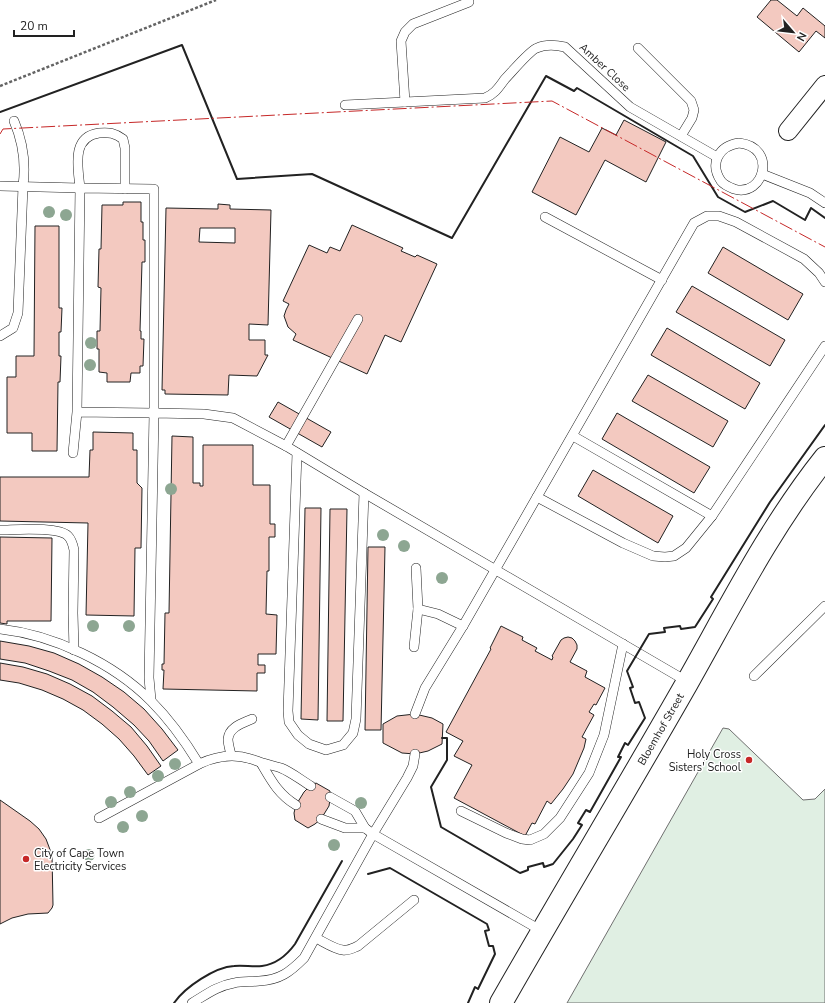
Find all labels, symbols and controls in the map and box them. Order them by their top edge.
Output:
scale bar [14,12,74,38]
north arrow [773,12,813,52]
text: 20 m [20,18,48,34]
text: N [793,29,810,44]
street label: Amber Close [576,40,633,95]
street label: Bloemhof Street [634,690,688,768]
place label: Holy Cross Sisters' School [669,747,742,775]
marker: Holy Cross Sisters' School [744,755,754,765]
place label: City of Cape Town Electricity Services [34,846,126,874]
marker: City of Cape Town Electricity Services [21,854,31,864]

